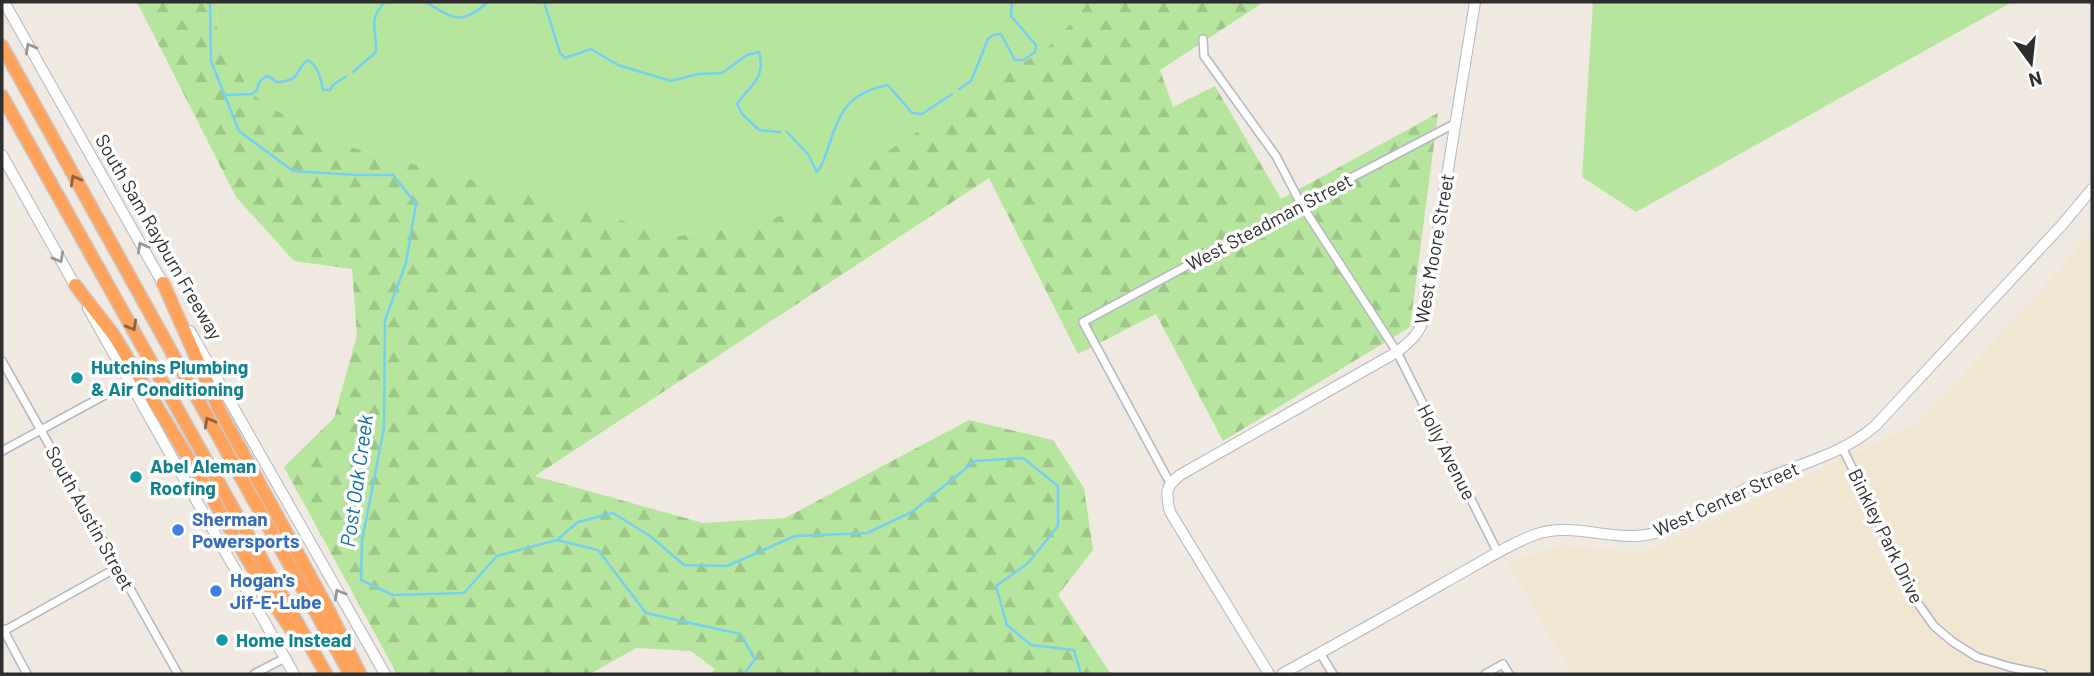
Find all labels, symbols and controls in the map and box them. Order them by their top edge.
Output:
north arrow [1996,28,2066,98]
one-way arrow [25,43,38,56]
text: N [2026,67,2045,93]
street label: South Sam Rayburn Freeway [91,130,228,344]
street label: West Steadman Street [1182,168,1356,275]
street label: West Moore Street [1409,172,1458,326]
one-way arrow [70,175,83,187]
one-way arrow [137,241,150,254]
one-way arrow [51,250,64,263]
one-way arrow [124,319,137,331]
place label: Hutchins Plumbing & Air Conditioning [91,355,248,400]
marker: Hutchins Plumbing & Air Conditioning [69,370,85,386]
street label: Holly Avenue [1413,400,1481,504]
water label: Post Oak Creek [334,412,377,549]
one-way arrow [204,417,217,430]
street label: South Austin Street [41,442,140,594]
place label: Abel Aleman Roofing [150,454,256,499]
street label: West Center Street [1650,456,1802,541]
street label: Binkley Park Drive [1844,465,1929,607]
marker: Abel Aleman Roofing [128,469,144,485]
place label: Sherman Powersports [192,507,300,552]
marker: Sherman Powersports [170,522,186,538]
place label: Hogan's Jif-E-Lube [230,568,322,613]
marker: Hogan's Jif-E-Lube [208,583,224,599]
one-way arrow [334,588,347,601]
place label: Home Instead [236,628,352,651]
marker: Home Instead [214,632,230,648]

